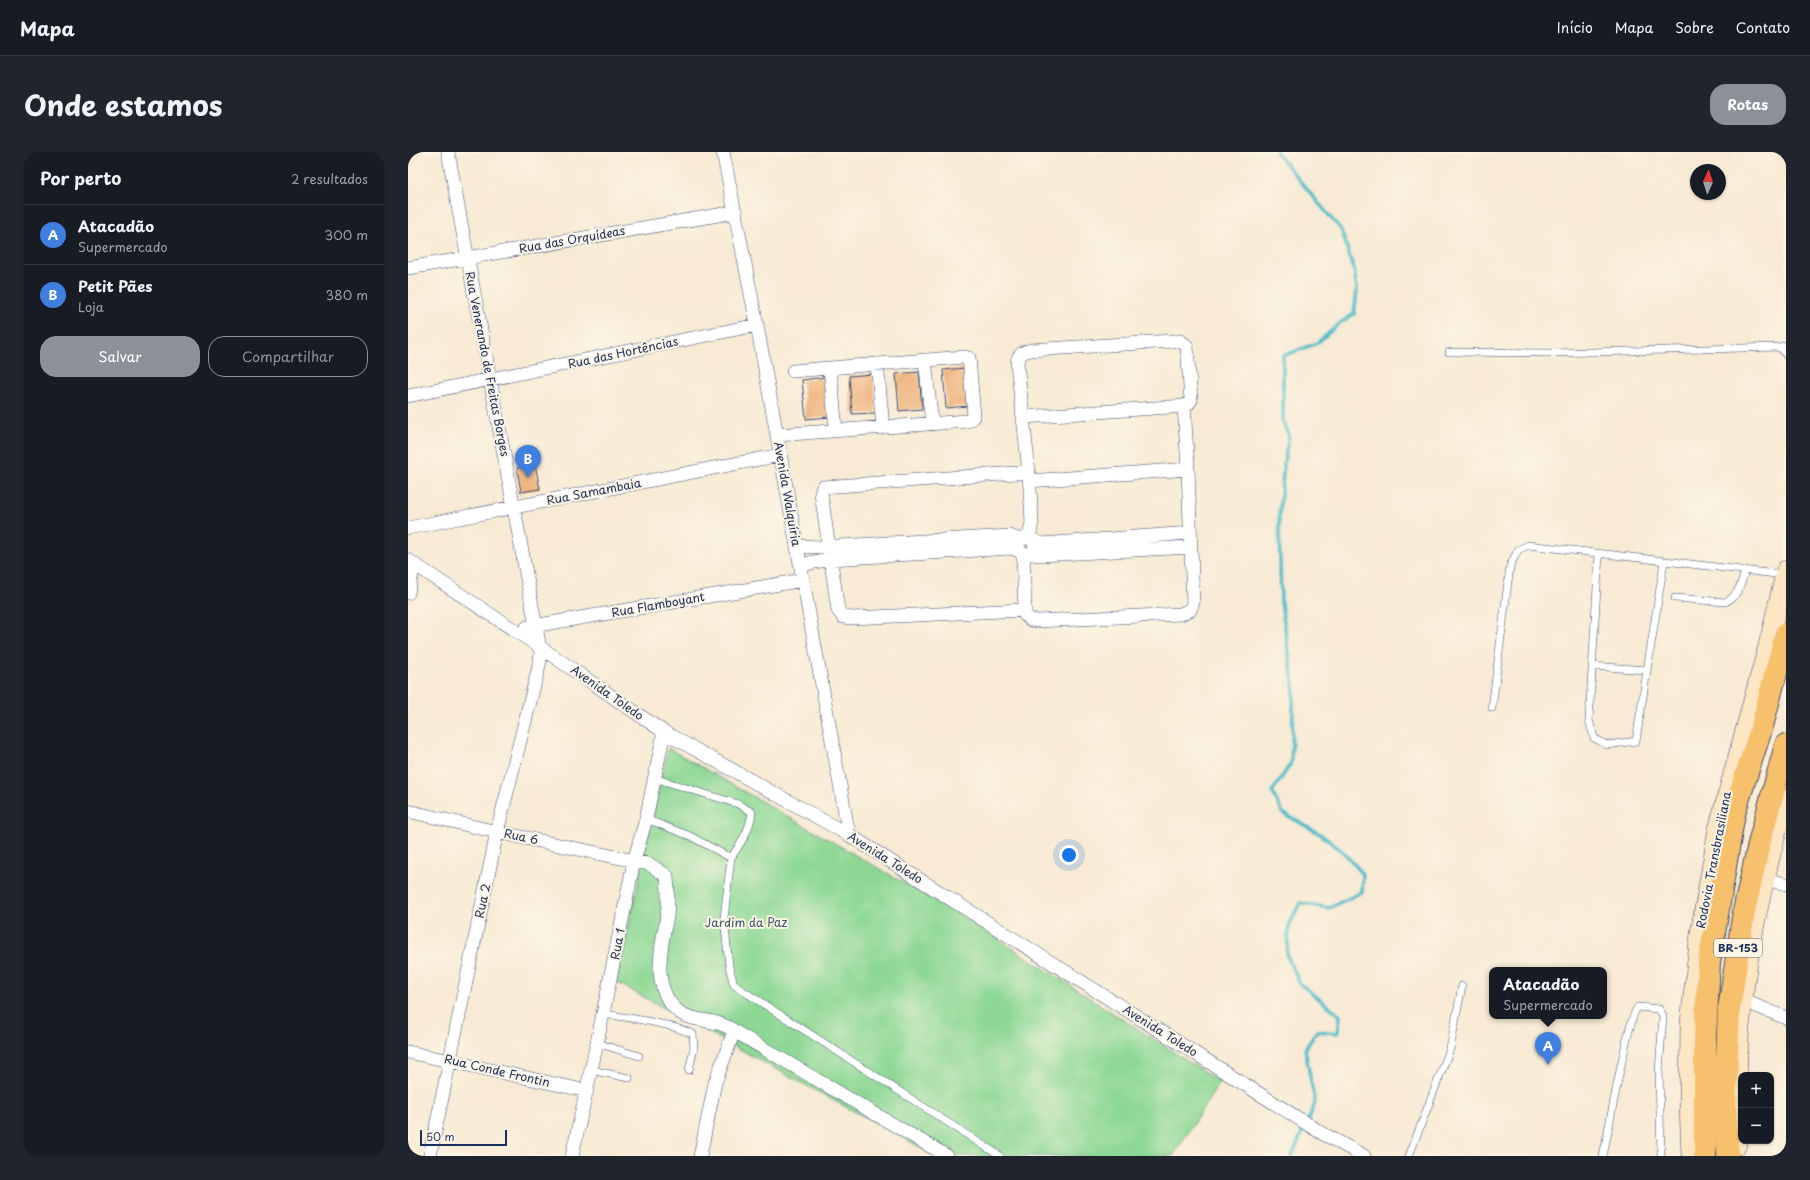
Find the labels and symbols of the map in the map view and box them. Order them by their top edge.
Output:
north arrow [1690,164,1726,200]
street label: Rua das Orquídeas [517,221,627,257]
street label: Rua Venerando de Freitas Borges [461,270,515,458]
street label: Rua das Hortências [566,331,680,373]
street label: Avenida Walquíria [770,440,806,548]
pin: B [515,445,541,478]
street label: Rua Samambaia [545,473,643,509]
street label: Rua Flamboyant [610,587,706,621]
street label: Avenida Toledo [567,660,648,724]
street label: Rodovia Transbrasiliana [1691,789,1735,930]
street label: Rua 6 [502,824,540,848]
street label: Avenida Toledo [845,827,927,888]
your location [1059,845,1079,865]
street label: Rua 2 [470,882,494,920]
park label: Jardim da Paz [705,913,788,931]
street label: Rua 1 [605,926,629,961]
road number: BR-153 [1714,939,1762,957]
street label: Avenida Toledo [1120,1000,1202,1061]
pin: A [1535,1032,1561,1065]
street label: Rua Conde Frontin [443,1049,552,1091]
scale bar [420,1128,507,1147]

